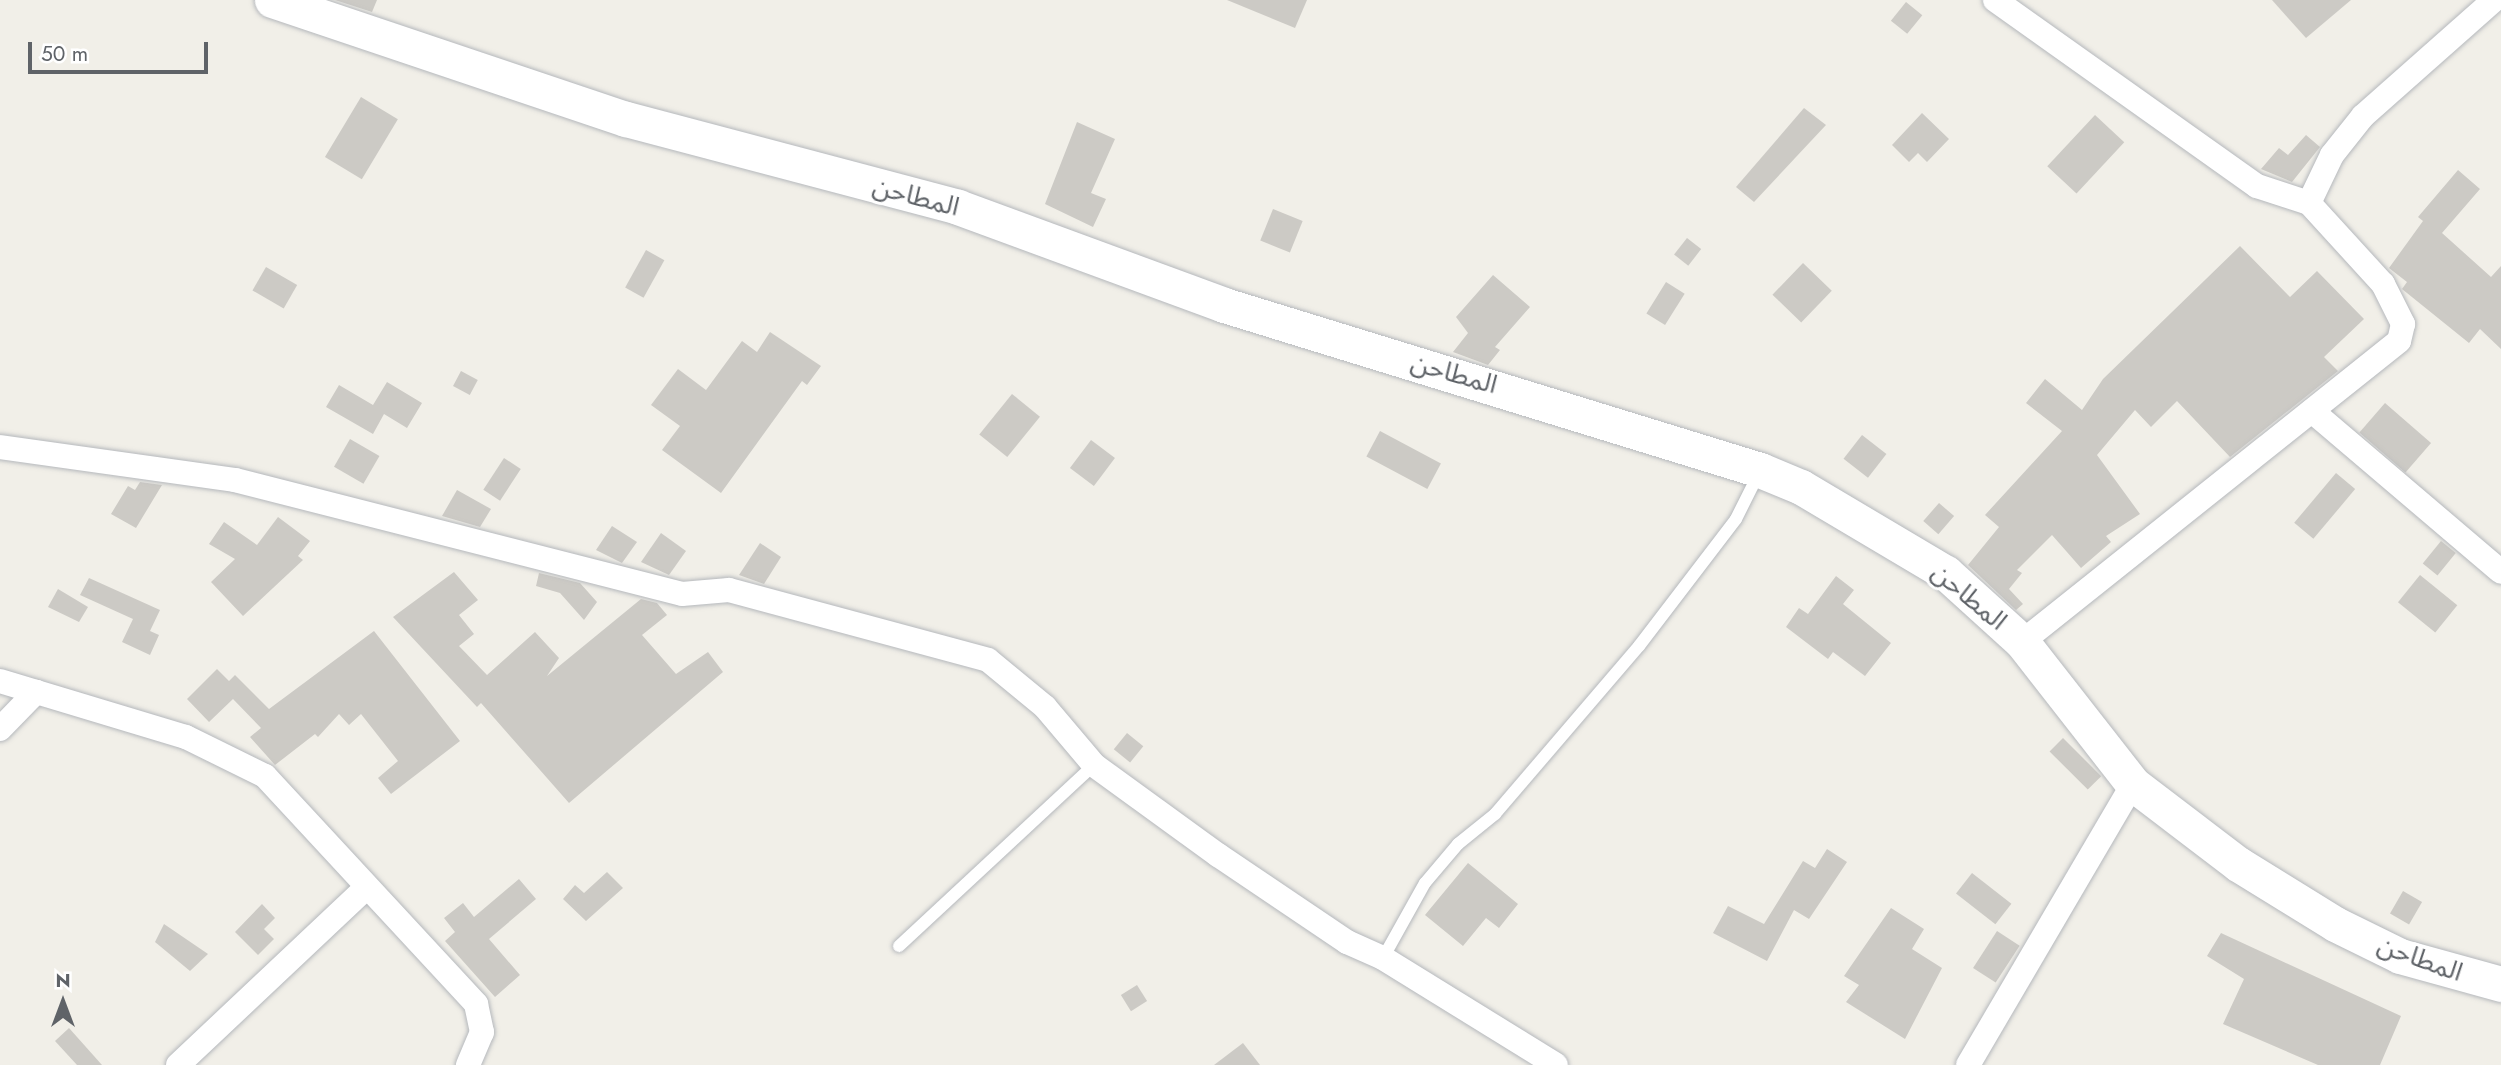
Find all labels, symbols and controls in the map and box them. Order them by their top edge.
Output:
scale bar [32,28,212,72]
text: 50 m [41,39,88,69]
street label: المطاحن [869,171,963,223]
street label: المطاحن [1407,347,1501,401]
street label: المطاحن [1925,557,2013,637]
street label: المطاحن [2373,929,2467,989]
north arrow [28,967,98,1037]
text: N [55,967,71,994]

